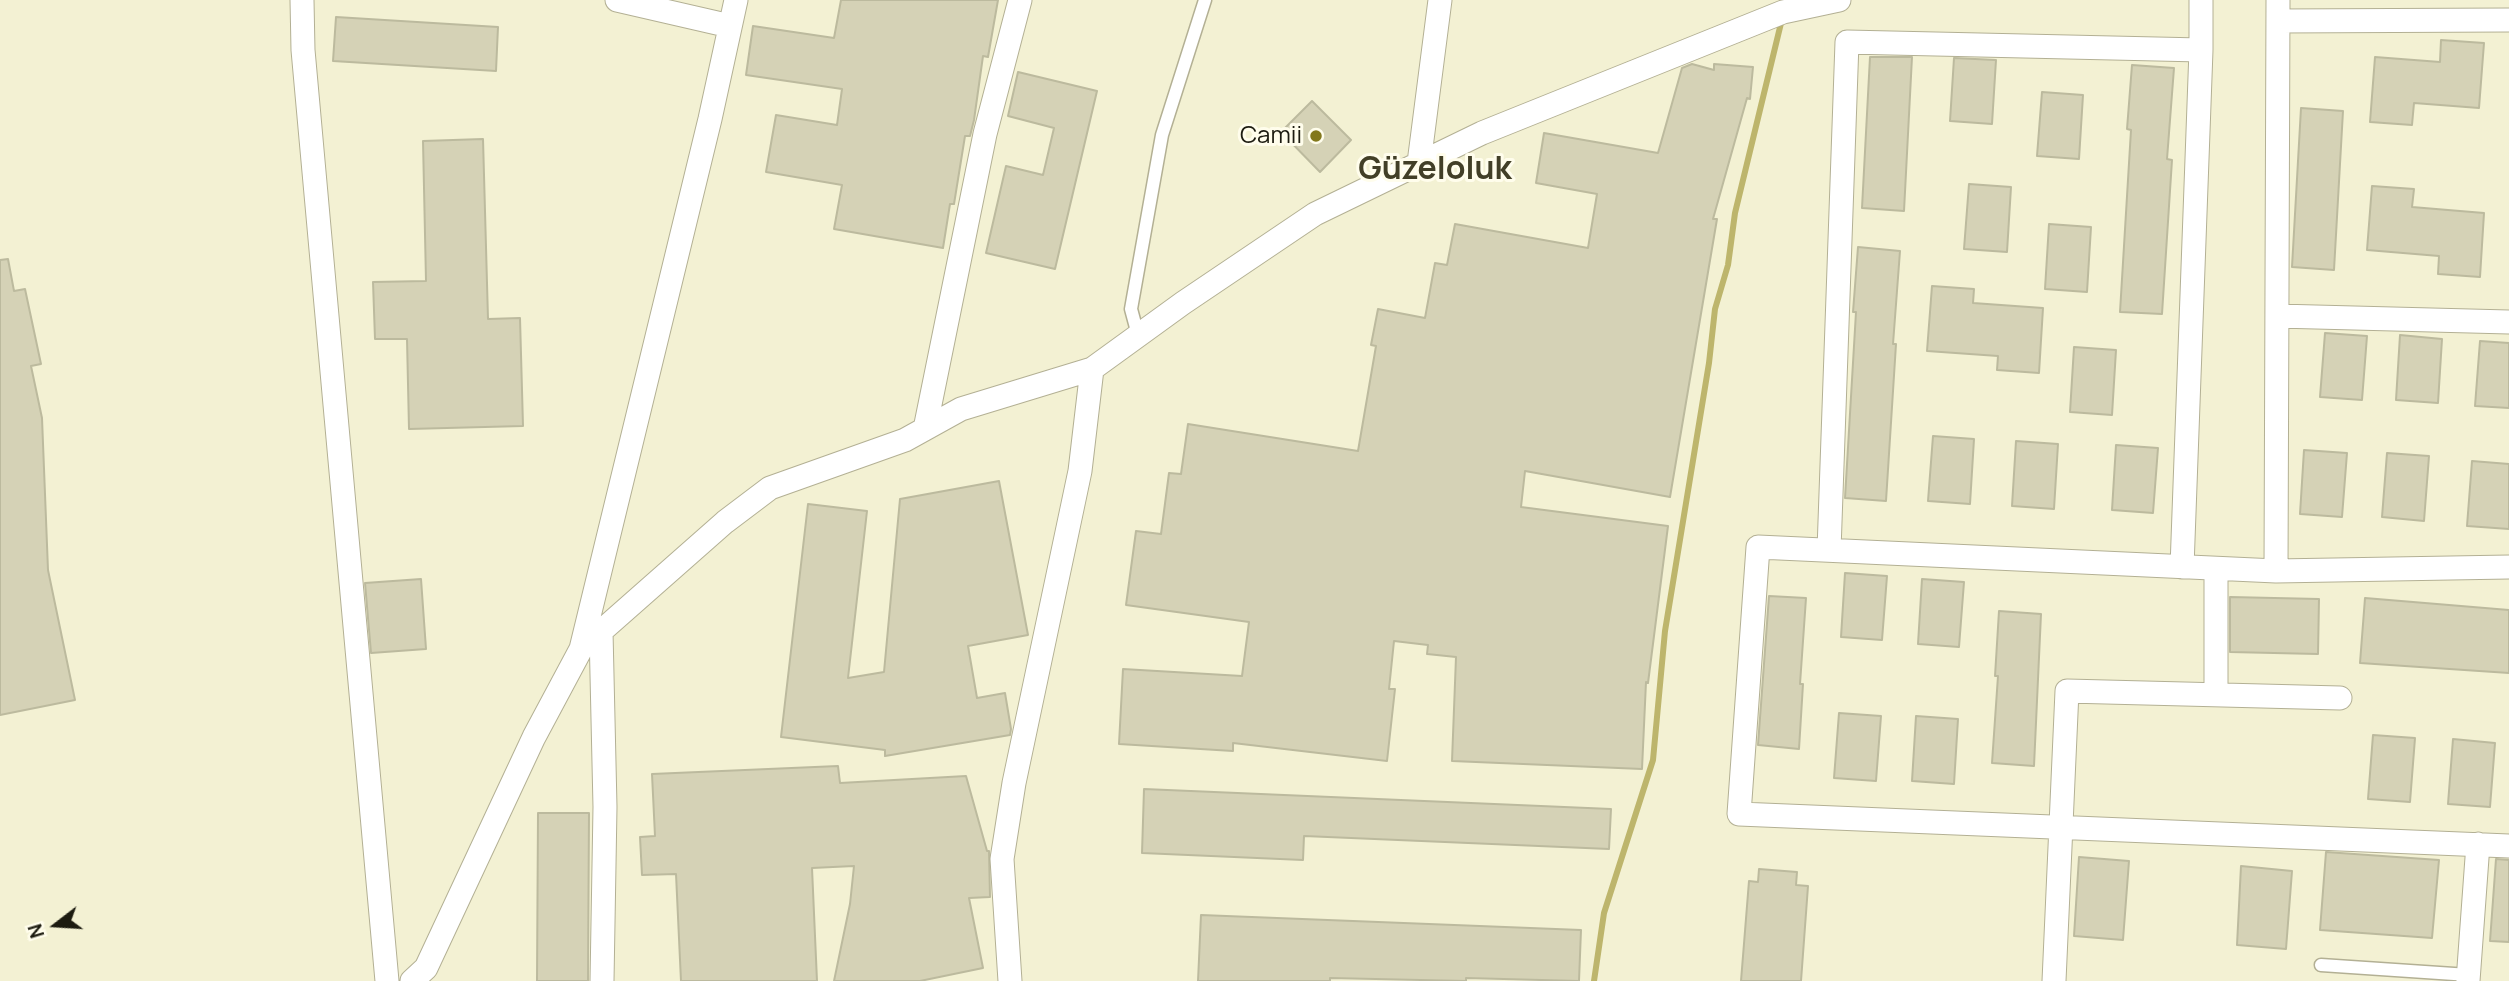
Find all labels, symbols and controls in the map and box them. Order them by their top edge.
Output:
place label: Camii [1240,122,1302,150]
marker: Camii [1308,128,1324,144]
district label: Güzeloluk [1358,151,1512,189]
north arrow [21,890,91,960]
text: N [21,921,50,941]

